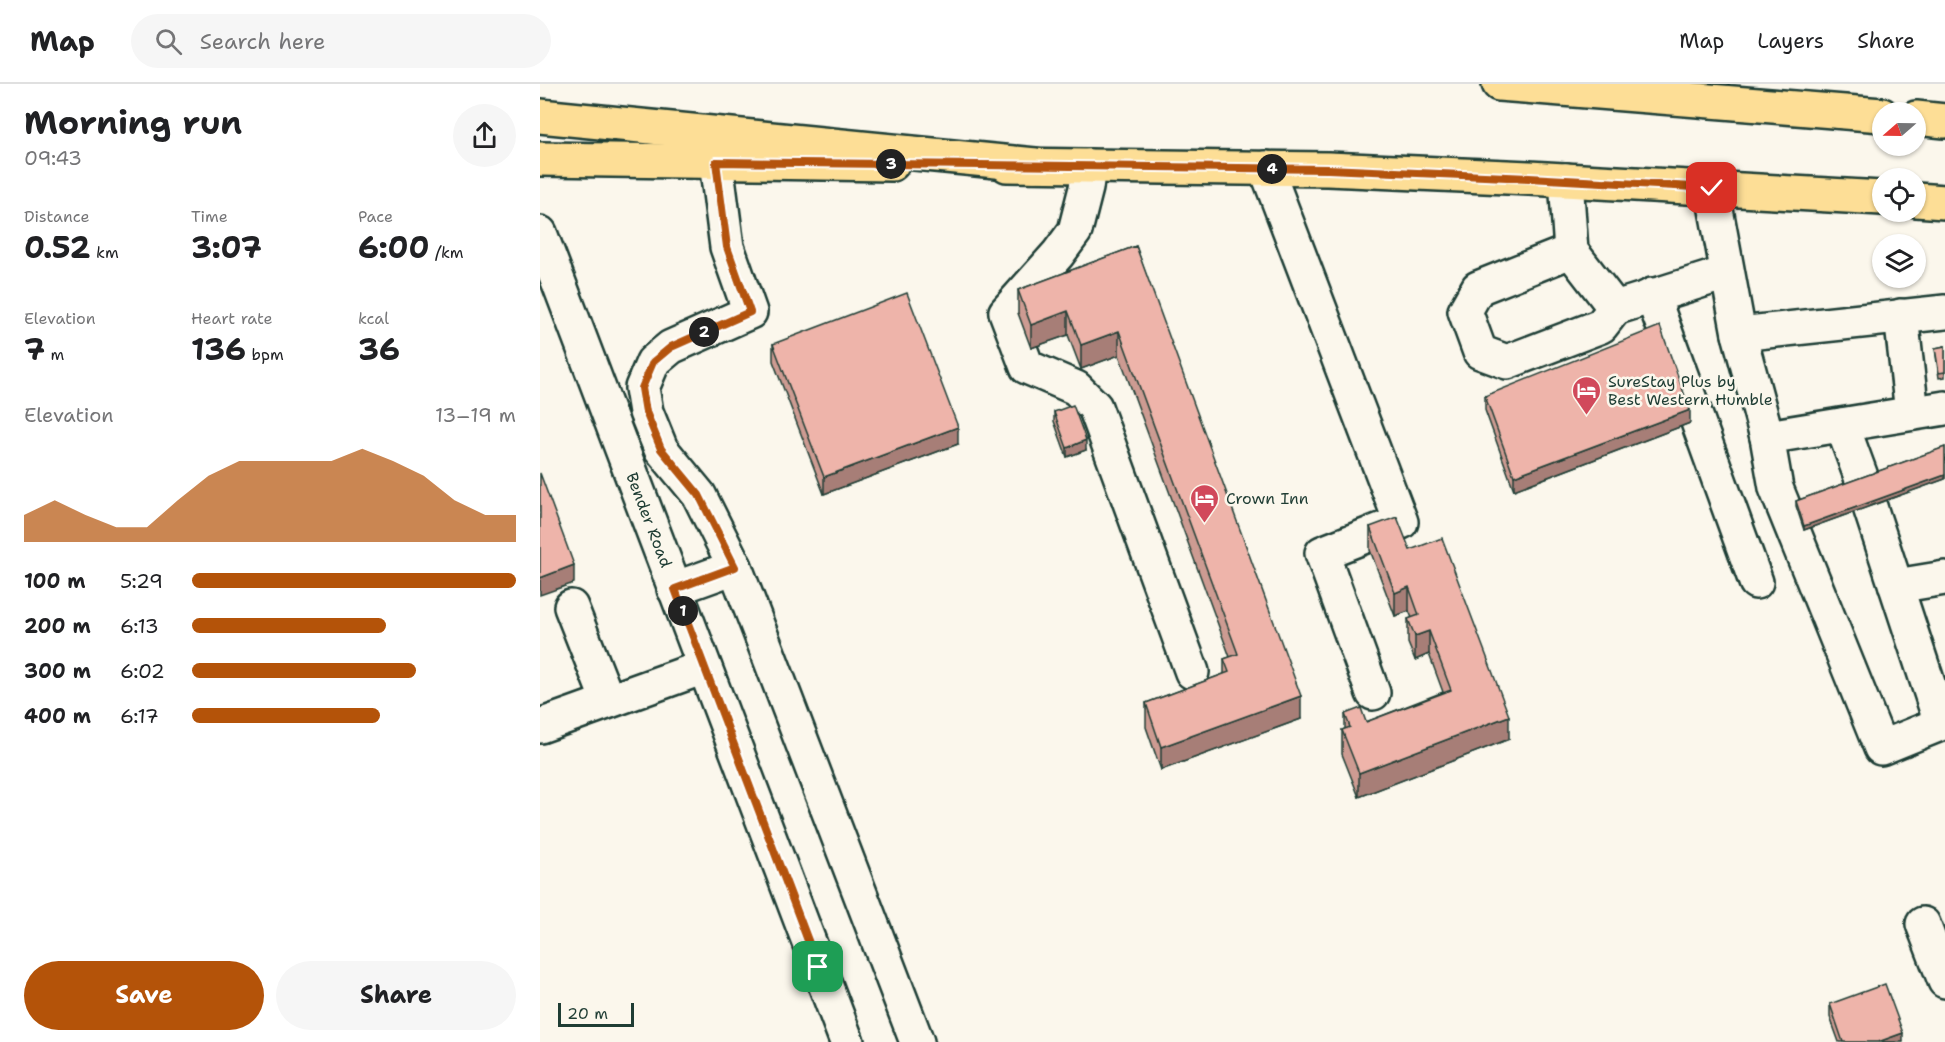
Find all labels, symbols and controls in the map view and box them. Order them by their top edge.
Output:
search box [131,14,551,68]
text: Map [30,22,95,60]
icon: search [152,25,185,58]
text: Search here [200,27,325,56]
text: Map [1679,27,1724,55]
text: Layers [1757,27,1824,55]
text: Share [1857,27,1915,55]
text: Morning run [24,100,242,145]
north arrow [1872,102,1926,156]
map controls [1872,102,1926,288]
button: share [453,104,516,167]
text: 09:43 [24,145,82,171]
pin: 3 [876,149,906,179]
text: 3 [885,153,897,174]
pin: 4 [1257,154,1287,184]
text: 4 [1266,158,1278,179]
pin [1686,162,1737,213]
button: locate [1872,168,1926,222]
icon: check [1695,171,1728,204]
text: Distance [24,206,90,227]
text: Time [191,206,228,227]
text: Pace [358,206,393,227]
text: 0.52 [24,227,91,268]
text: 3:07 [191,227,262,268]
text: 6:00 [358,227,430,268]
button: layers [1872,234,1926,288]
text: km [91,242,119,263]
text: /km [430,242,464,263]
text: Elevation [24,308,96,329]
text: Heart rate [191,308,273,329]
text: kcal [358,308,389,329]
pin: 2 [689,317,719,347]
text: 2 [698,321,710,342]
text: 7 [24,329,45,370]
text: 136 [191,329,246,370]
text: 36 [358,329,400,370]
text: m [45,344,64,365]
text: bpm [246,344,284,365]
place label: SureStay Plus by Best Western Humble [1608,371,1773,410]
hotel icon: SureStay Plus by Best Western Humble [1571,374,1603,416]
text: Elevation [24,402,114,428]
text: 13–19 m [435,402,516,428]
street label: Bender Road [621,470,677,570]
hotel icon: Crown Inn [1189,482,1221,524]
place label: Crown Inn [1226,488,1309,509]
text: 100 m [24,568,86,594]
text: 5:29 [120,568,163,594]
pin: 1 [668,596,698,626]
text: 1 [679,600,687,621]
text: 200 m [24,613,91,639]
text: 6:13 [120,613,159,639]
text: 300 m [24,658,91,684]
text: 6:02 [120,658,165,684]
text: 400 m [24,703,91,729]
text: 6:17 [120,703,159,729]
pin [792,941,843,992]
icon: arrive [801,950,834,983]
button: Save [24,961,264,1030]
button: Share [276,961,516,1030]
scale bar [558,1000,634,1028]
text: 20 m [567,1003,608,1024]

